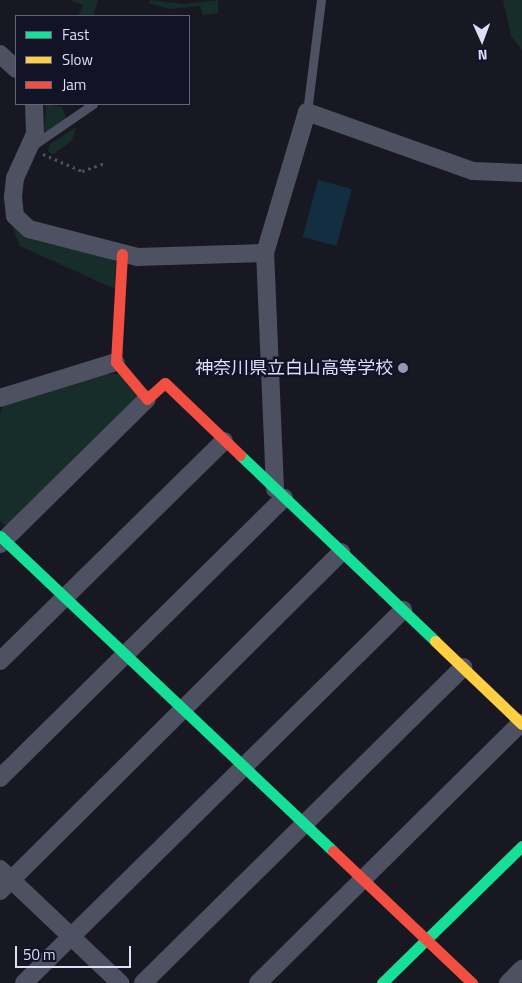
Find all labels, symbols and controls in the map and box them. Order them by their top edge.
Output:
legend [15,15,190,105]
north arrow [457,15,507,65]
text: Fast [62,23,89,46]
text: N [477,45,488,66]
text: Slow [62,48,93,71]
text: Jam [62,73,86,96]
place label: 神奈川県立白山高等学校 [195,357,393,379]
marker: 神奈川県立白山高等学校 [397,362,409,374]
scale bar [18,936,134,968]
text: 50 m [23,943,56,966]

